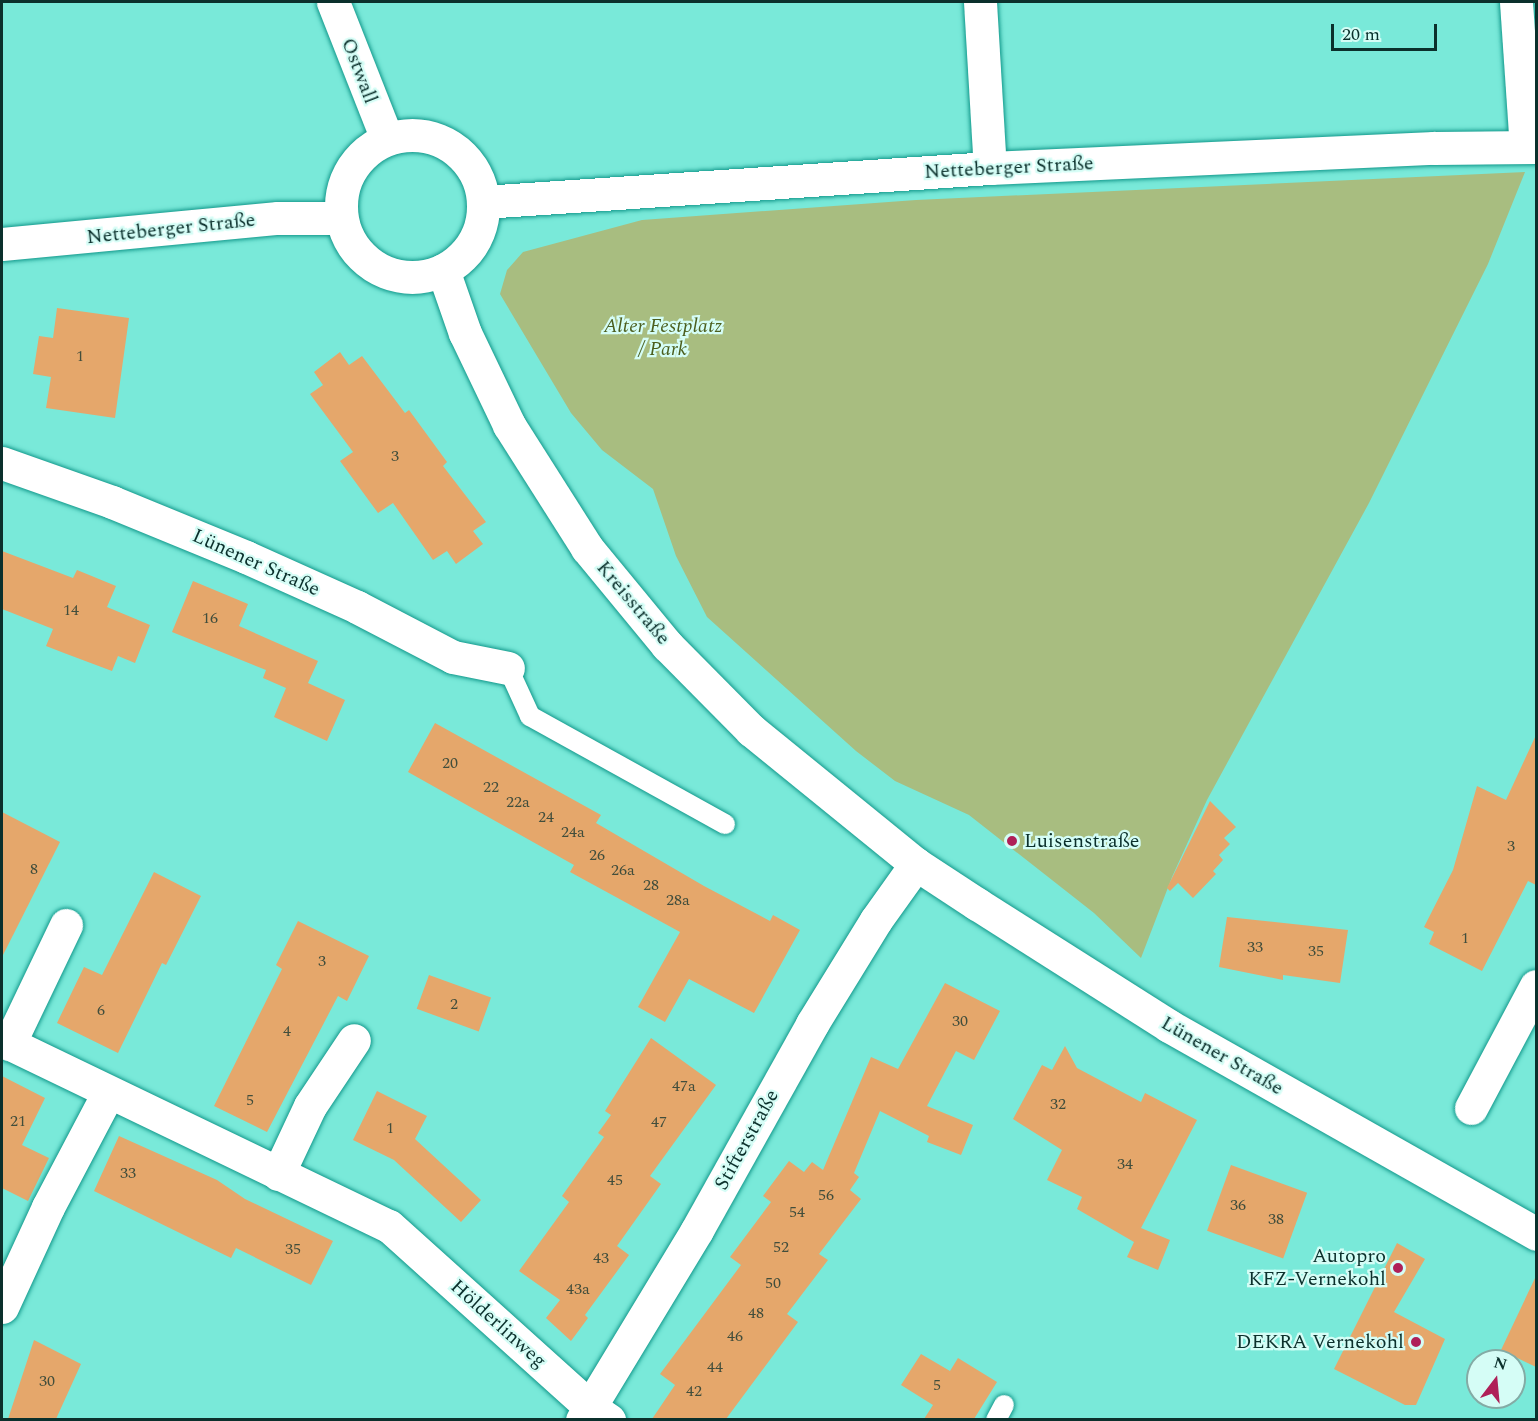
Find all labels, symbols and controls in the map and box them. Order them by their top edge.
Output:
scale bar [1334,12,1440,50]
text: 20 m [1342,21,1380,48]
street label: Ostwall [336,35,382,107]
street label: Netteberger Straße [924,152,1094,184]
street label: Netteberger Straße [85,208,257,250]
park label: Alter Festplatz / Park [604,314,722,361]
house number: 1 [76,346,84,366]
house number: 3 [391,446,399,466]
street label: Lünener Straße [188,524,324,602]
street label: Kreisstraße [591,556,675,650]
house number: 14 [63,600,79,620]
house number: 16 [202,608,218,628]
house number: 20 [442,753,458,773]
house number: 22 [483,777,499,797]
house number: 22a [506,792,530,812]
house number: 24 [538,807,554,827]
house number: 24a [561,822,585,842]
place label: Luisenstraße [1024,829,1139,853]
marker: Luisenstraße [1005,834,1019,848]
house number: 3 [1507,836,1515,856]
house number: 26 [589,845,605,865]
house number: 8 [30,859,38,879]
house number: 26a [611,860,635,880]
house number: 28 [643,875,659,895]
house number: 28a [666,890,690,910]
house number: 1 [1461,928,1469,948]
house number: 33 [1247,937,1263,957]
house number: 35 [1308,941,1324,961]
house number: 3 [318,951,326,971]
house number: 2 [450,994,458,1014]
house number: 6 [97,1000,105,1020]
house number: 30 [952,1011,968,1031]
street label: Lünener Straße [1157,1011,1287,1101]
house number: 4 [283,1021,291,1041]
house number: 47a [672,1076,696,1096]
street label: Stifterstraße [710,1086,784,1194]
house number: 5 [246,1090,254,1110]
house number: 32 [1050,1094,1066,1114]
house number: 21 [10,1111,26,1131]
house number: 47 [651,1112,667,1132]
house number: 1 [386,1118,394,1138]
house number: 34 [1117,1154,1133,1174]
house number: 33 [120,1163,136,1183]
house number: 45 [607,1170,623,1190]
house number: 56 [818,1185,834,1205]
house number: 36 [1230,1195,1246,1215]
house number: 54 [789,1202,805,1222]
house number: 38 [1268,1209,1284,1229]
house number: 52 [773,1237,789,1257]
house number: 35 [285,1239,301,1259]
place label: Autopro KFZ-Vernekohl [1248,1244,1386,1291]
house number: 43 [593,1248,609,1268]
marker: Autopro KFZ-Vernekohl [1391,1261,1405,1275]
house number: 50 [765,1273,781,1293]
street label: Hölderlinweg [445,1275,551,1373]
house number: 43a [566,1279,590,1299]
house number: 48 [748,1303,764,1323]
house number: 46 [727,1326,743,1346]
place label: DEKRA Vernekohl [1236,1330,1404,1354]
marker: DEKRA Vernekohl [1409,1335,1423,1349]
north arrow [1466,1349,1526,1409]
text: N [1491,1350,1510,1377]
house number: 44 [707,1357,723,1377]
house number: 30 [39,1371,55,1391]
house number: 5 [933,1375,941,1395]
house number: 42 [686,1381,702,1401]

